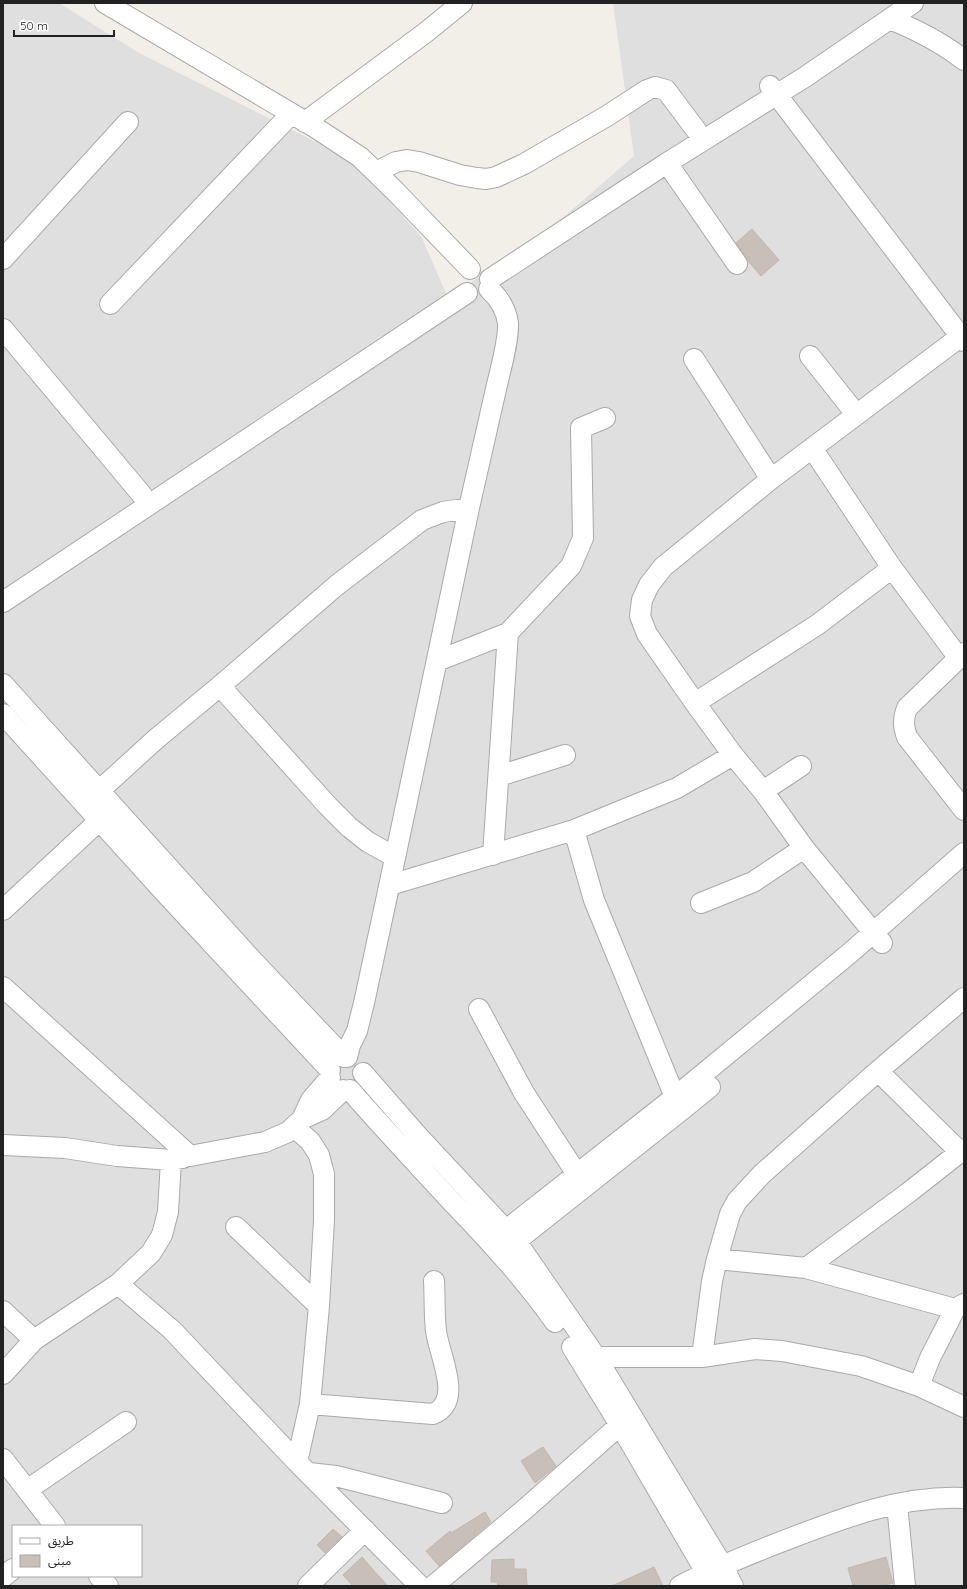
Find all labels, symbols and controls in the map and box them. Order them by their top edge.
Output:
scale bar [14,12,114,38]
text: 50 m [20,18,48,33]
legend [12,1525,142,1577]
text: طريق [48,1533,74,1549]
text: مبنى [48,1553,71,1568]

